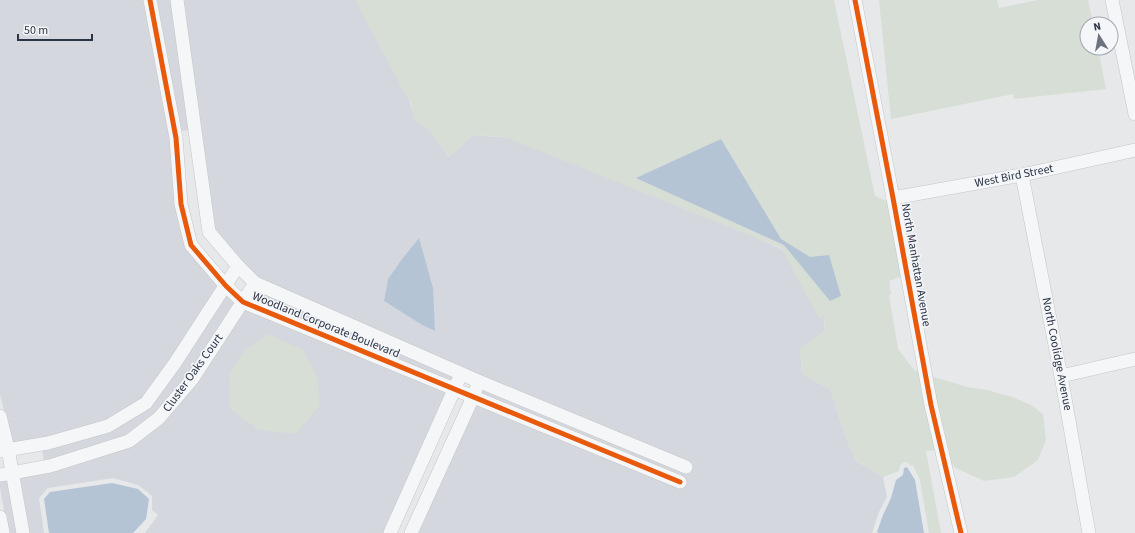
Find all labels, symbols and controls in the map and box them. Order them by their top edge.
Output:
scale bar [18,16,92,42]
north arrow [1079,16,1119,56]
text: N [1092,19,1102,35]
text: 50 m [24,22,48,39]
street label: West Bird Street [973,160,1055,192]
street label: North Manhattan Avenue [897,202,935,328]
street label: Woodland Corporate Boulevard [250,288,402,362]
street label: North Coolidge Avenue [1038,296,1076,412]
street label: Cluster Oaks Court [159,330,227,416]

